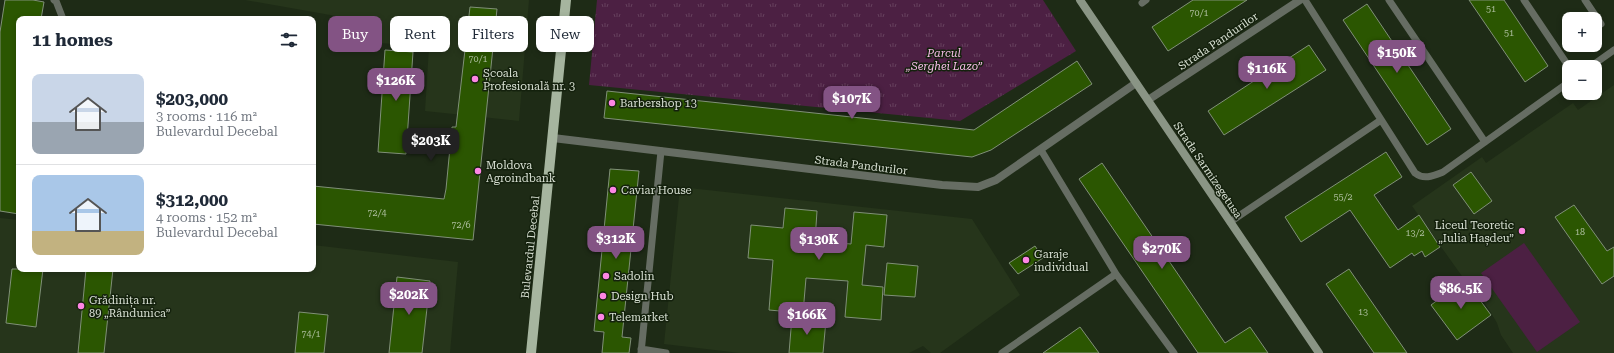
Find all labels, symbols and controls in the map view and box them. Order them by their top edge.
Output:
house number: 51 [1486,4,1496,14]
house number: 70/1 [1190,8,1208,18]
street label: Strada Pandurilor [1176,10,1261,73]
map controls [1562,12,1602,100]
button: + [1562,12,1602,52]
chip: Buy [328,16,382,52]
chip: Rent [390,16,450,52]
chip: Filters [458,16,528,52]
chip: New [536,16,594,52]
house number: 51 [1504,28,1514,38]
icon: filters [278,29,300,51]
text: 11 homes [32,30,113,50]
pin: $150K [1369,40,1425,74]
text: $150K [1377,45,1417,60]
park label: Parcul „Serghei Lazo” [905,47,983,73]
house number: 70/1 [469,54,487,64]
pin: $116K [1239,56,1295,90]
button: − [1562,60,1602,100]
text: $116K [1247,61,1287,76]
place label: Școala Profesională nr. 3 [483,67,575,93]
pin: $126K [368,68,424,102]
text: $126K [376,73,416,88]
marker: Școala Profesională nr. 3 [470,74,480,84]
pin: $107K [824,86,880,120]
text: $203,000 [156,89,228,109]
icon: home [64,90,112,138]
text: $107K [832,91,872,106]
place label: Barbershop 13 [620,97,697,110]
marker: Barbershop 13 [607,98,617,108]
text: 3 rooms · 116 m² [156,109,257,124]
street label: Strada Sarmizegetusa [1171,120,1245,221]
text: Bulevardul Decebal [156,124,278,139]
pin: $203K [403,128,459,162]
text: $203K [411,133,451,148]
street label: Strada Pandurilor [814,153,909,178]
place label: Moldova Agroindbank [486,159,556,185]
marker: Moldova Agroindbank [473,166,483,176]
place label: Caviar House [621,184,692,197]
marker: Caviar House [608,185,618,195]
text: $312,000 [156,190,228,210]
icon: home [64,191,112,239]
house number: 55/2 [1334,192,1352,202]
street label: Bulevardul Decebal [519,194,542,299]
house number: 72/4 [368,208,386,218]
text: 4 rooms · 152 m² [156,210,257,225]
place label: Liceul Teoretic „Iulia Hașdeu” [1435,219,1514,246]
house number: 72/6 [452,220,470,230]
text: Bulevardul Decebal [156,225,278,240]
pin: $312K [588,226,644,260]
marker: Liceul Teoretic „Iulia Hașdeu” [1517,226,1527,236]
pin: $130K [791,227,847,261]
house number: 18 [1575,227,1585,237]
house number: 13/2 [1406,228,1424,238]
text: $312K [596,231,636,246]
text: $130K [799,232,839,247]
pin: $270K [1134,236,1190,270]
text: $270K [1142,241,1182,256]
place label: Garaje individual [1034,248,1089,274]
marker: Garaje individual [1021,255,1031,265]
place label: Sadolin [614,270,655,283]
marker: Sadolin [601,271,611,281]
pin: $86.5K [1428,276,1494,310]
text: $86.5K [1439,281,1483,296]
pin: $202K [381,282,437,316]
text: $202K [389,287,429,302]
place label: Design Hub [611,290,674,303]
marker: Design Hub [598,291,608,301]
place label: Grădinița nr. 89 „Rândunica” [89,294,171,320]
marker: Grădinița nr. 89 „Rândunica” [76,301,86,311]
pin: $166K [779,302,835,336]
text: $166K [787,307,827,322]
house number: 13 [1358,307,1368,317]
place label: Telemarket [609,311,668,324]
marker: Telemarket [596,312,606,322]
house number: 74/1 [302,329,320,339]

